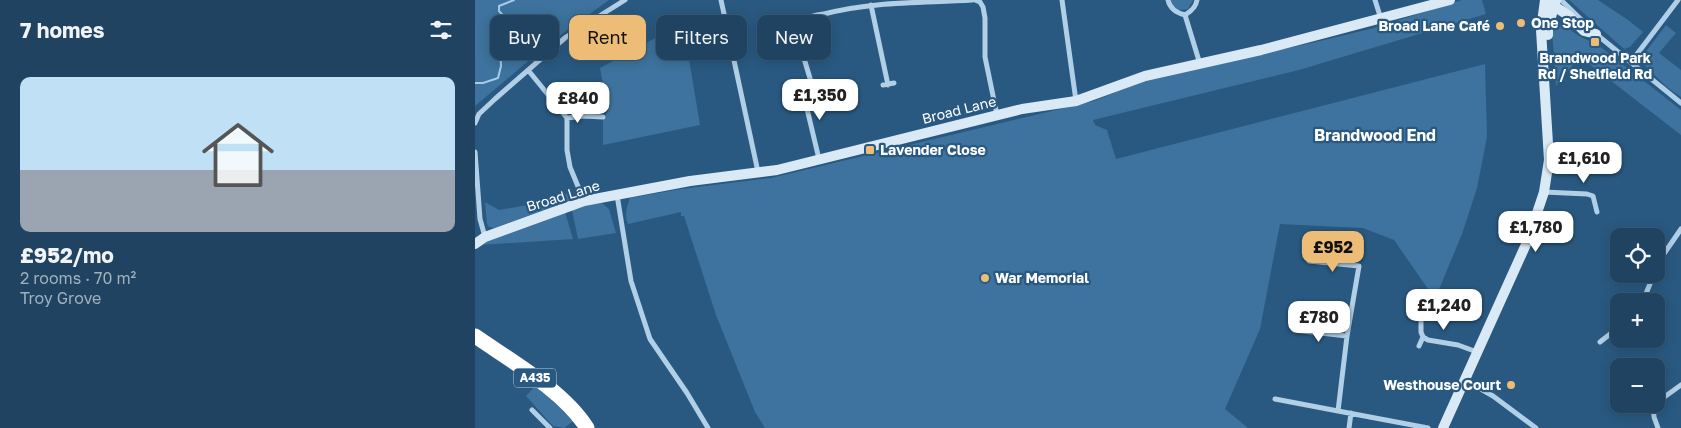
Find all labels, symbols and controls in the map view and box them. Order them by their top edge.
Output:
place label: One Stop [1531,14,1594,31]
chip: Buy [490,15,559,60]
chip: Rent [569,15,646,60]
chip: Filters [656,15,747,60]
chip: New [757,15,831,60]
icon: filters [427,16,455,44]
text: 7 homes [20,17,105,43]
place label: Broad Lane Café [1378,17,1490,34]
marker: One Stop [1515,17,1527,29]
marker: Broad Lane Café [1494,20,1506,32]
marker: Brandwood Park Rd / Shelfield Rd [1589,36,1601,48]
place label: Brandwood Park Rd / Shelfield Rd [1538,49,1652,82]
pin: £1,350 [779,78,861,121]
pin: £840 [548,82,608,124]
text: £1,350 [793,85,847,105]
text: £840 [557,88,599,108]
street label: Broad Lane [920,92,998,127]
icon: home [193,110,283,200]
district label: Brandwood End [1314,125,1436,145]
place label: Lavender Close [880,141,986,158]
pin: £1,610 [1543,142,1625,184]
marker: Lavender Close [864,144,876,156]
text: £1,610 [1558,148,1610,168]
street label: Broad Lane [524,176,602,215]
pin: £1,780 [1495,210,1577,253]
text: £1,780 [1509,217,1563,237]
map controls [1610,228,1665,413]
button: locate [1610,228,1665,283]
pin: £952 [1303,230,1363,273]
text: £952 [1313,237,1353,257]
text: £952/mo [20,242,114,268]
text: 2 rooms · 70 m² [20,268,136,288]
place label: War Memorial [995,269,1089,286]
marker: War Memorial [979,272,991,284]
text: Troy Grove [20,288,101,308]
pin: £1,240 [1403,288,1485,331]
button: + [1610,293,1665,348]
text: £1,240 [1417,295,1471,315]
pin: £780 [1289,300,1349,343]
text: £780 [1299,307,1339,327]
button: − [1610,358,1665,413]
road number: A435 [514,368,556,388]
place label: Westhouse Court [1383,376,1501,393]
marker: Westhouse Court [1505,379,1517,391]

